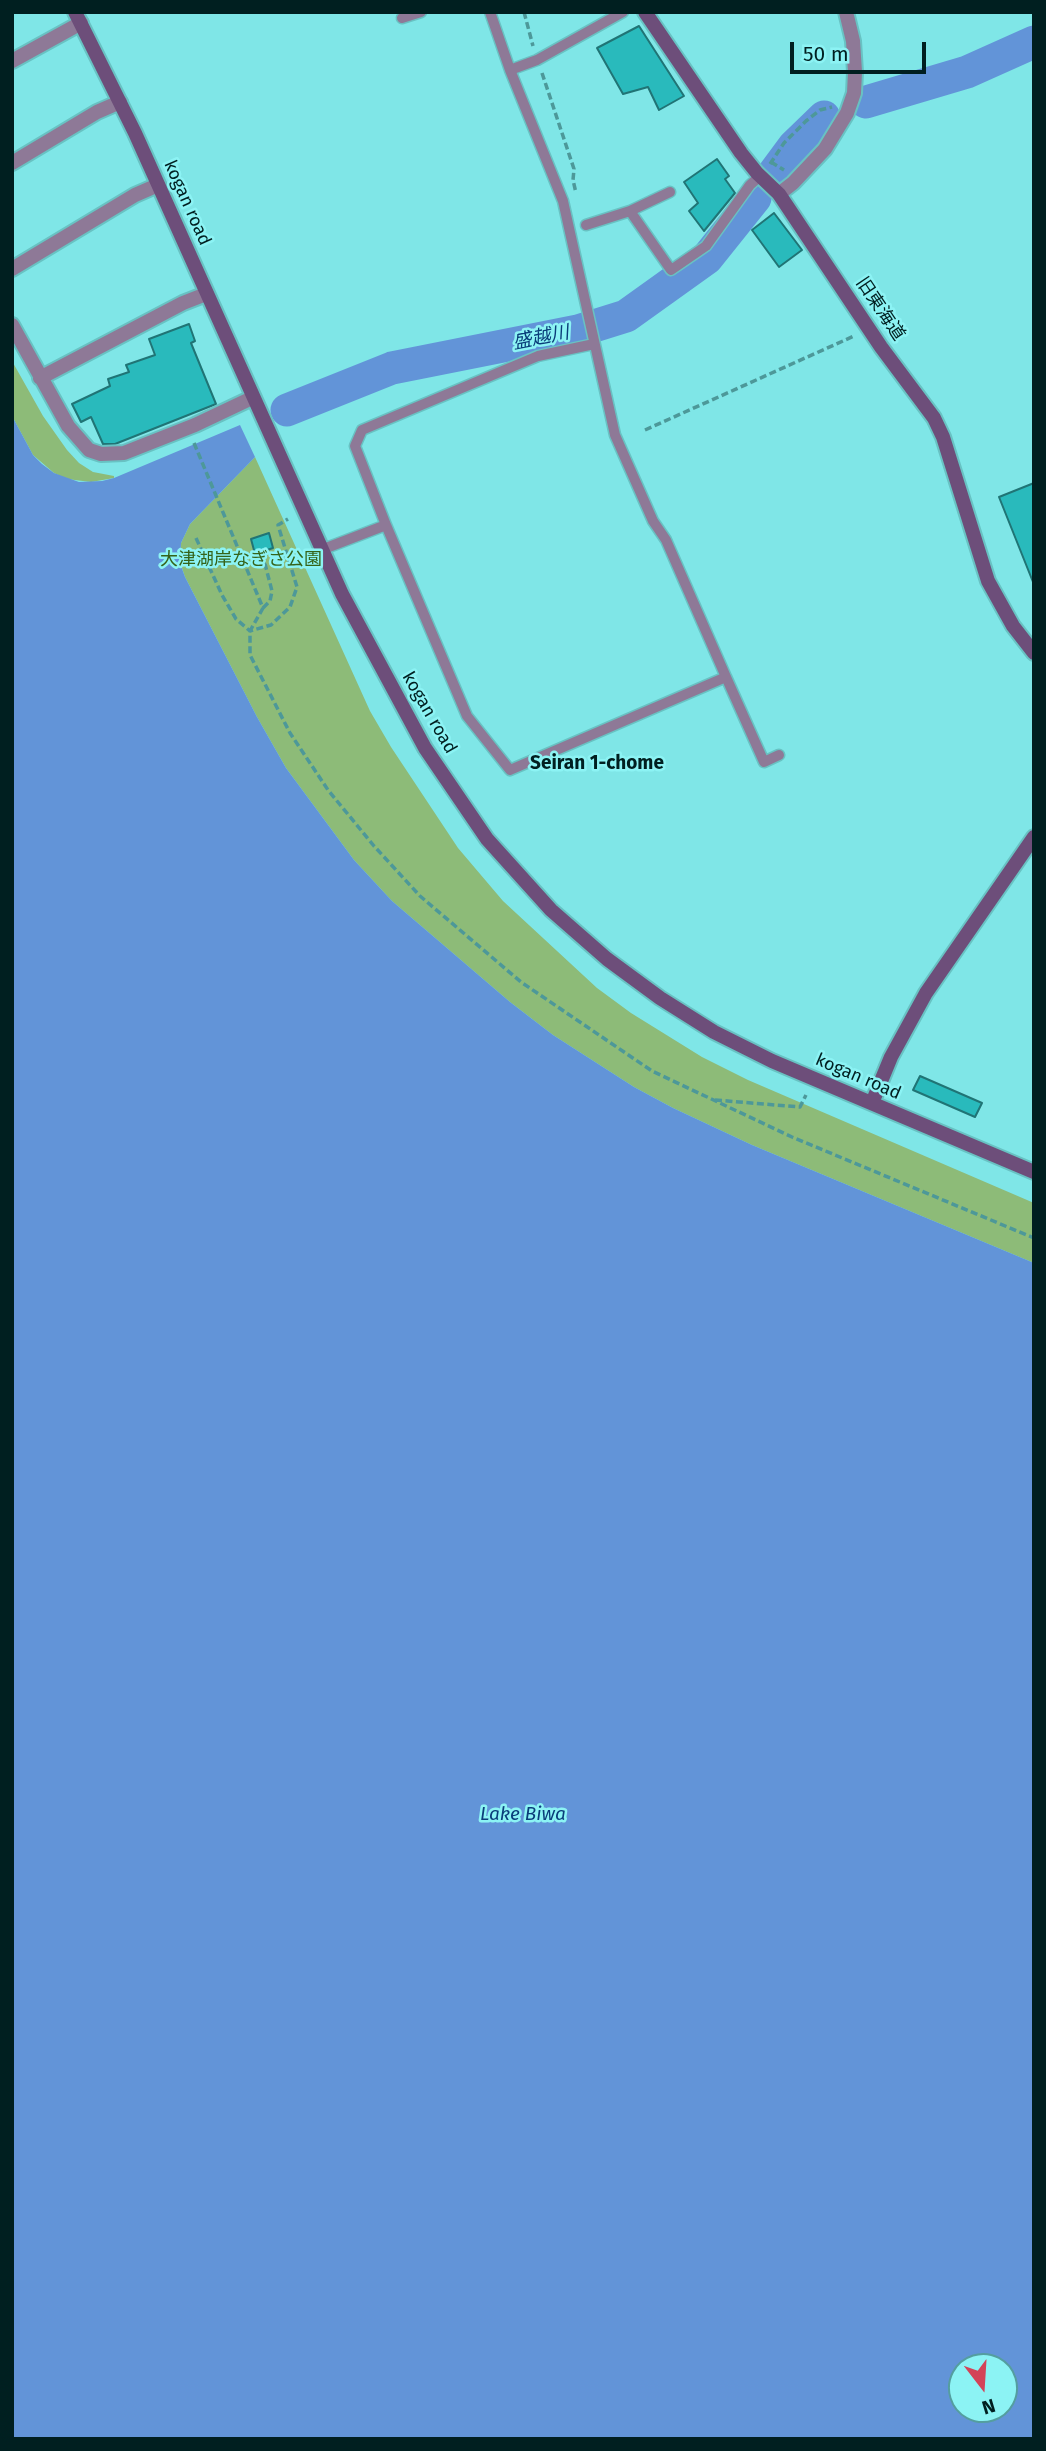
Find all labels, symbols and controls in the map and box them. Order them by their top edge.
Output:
scale bar [794,28,930,72]
text: 50 m [803,41,849,67]
street label: kogan road [159,157,215,249]
street label: 旧東海道 [851,273,909,345]
water label: 盛越川 [511,321,571,355]
park label: 大津湖岸なぎさ公園 [160,549,322,571]
street label: kogan road [397,668,461,758]
district label: Seiran 1-chome [530,753,664,775]
street label: kogan road [812,1049,904,1105]
water label: Lake Biwa [480,1804,566,1826]
north arrow [948,2353,1018,2423]
text: N [979,2394,998,2419]

